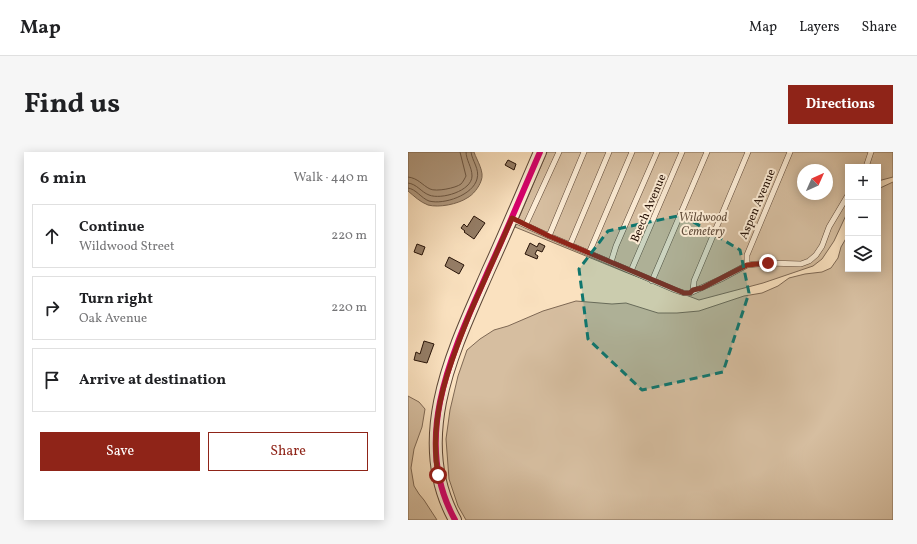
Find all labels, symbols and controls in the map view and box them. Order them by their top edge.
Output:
text: Map [20,15,61,41]
text: Map [749,18,777,37]
text: Layers [799,18,839,37]
text: Share [861,18,897,37]
text: Find us [24,85,120,124]
button: Directions [788,85,893,124]
north arrow [797,164,833,200]
map controls [845,164,881,272]
button: + [845,164,881,200]
street label: Aspen Avenue [736,166,780,242]
text: 6 min [40,167,86,190]
text: Walk · 440 m [293,169,368,187]
street label: Beech Avenue [627,172,671,245]
button: − [845,200,881,236]
park label: Wildwood Cemetery [679,210,727,240]
text: Continue [79,217,144,238]
icon: ahead [41,225,63,247]
text: 220 m [331,227,367,245]
button: layers [845,236,881,272]
text: Wildwood Street [79,238,175,256]
route end [759,254,777,272]
text: Turn right [79,289,153,310]
icon: right [41,297,63,319]
text: 220 m [331,299,367,317]
text: Oak Avenue [79,310,147,328]
icon: arrive [41,369,63,391]
text: Arrive at destination [79,370,226,391]
button: Save [40,432,200,471]
button: Share [208,432,368,471]
route start [429,466,447,484]

